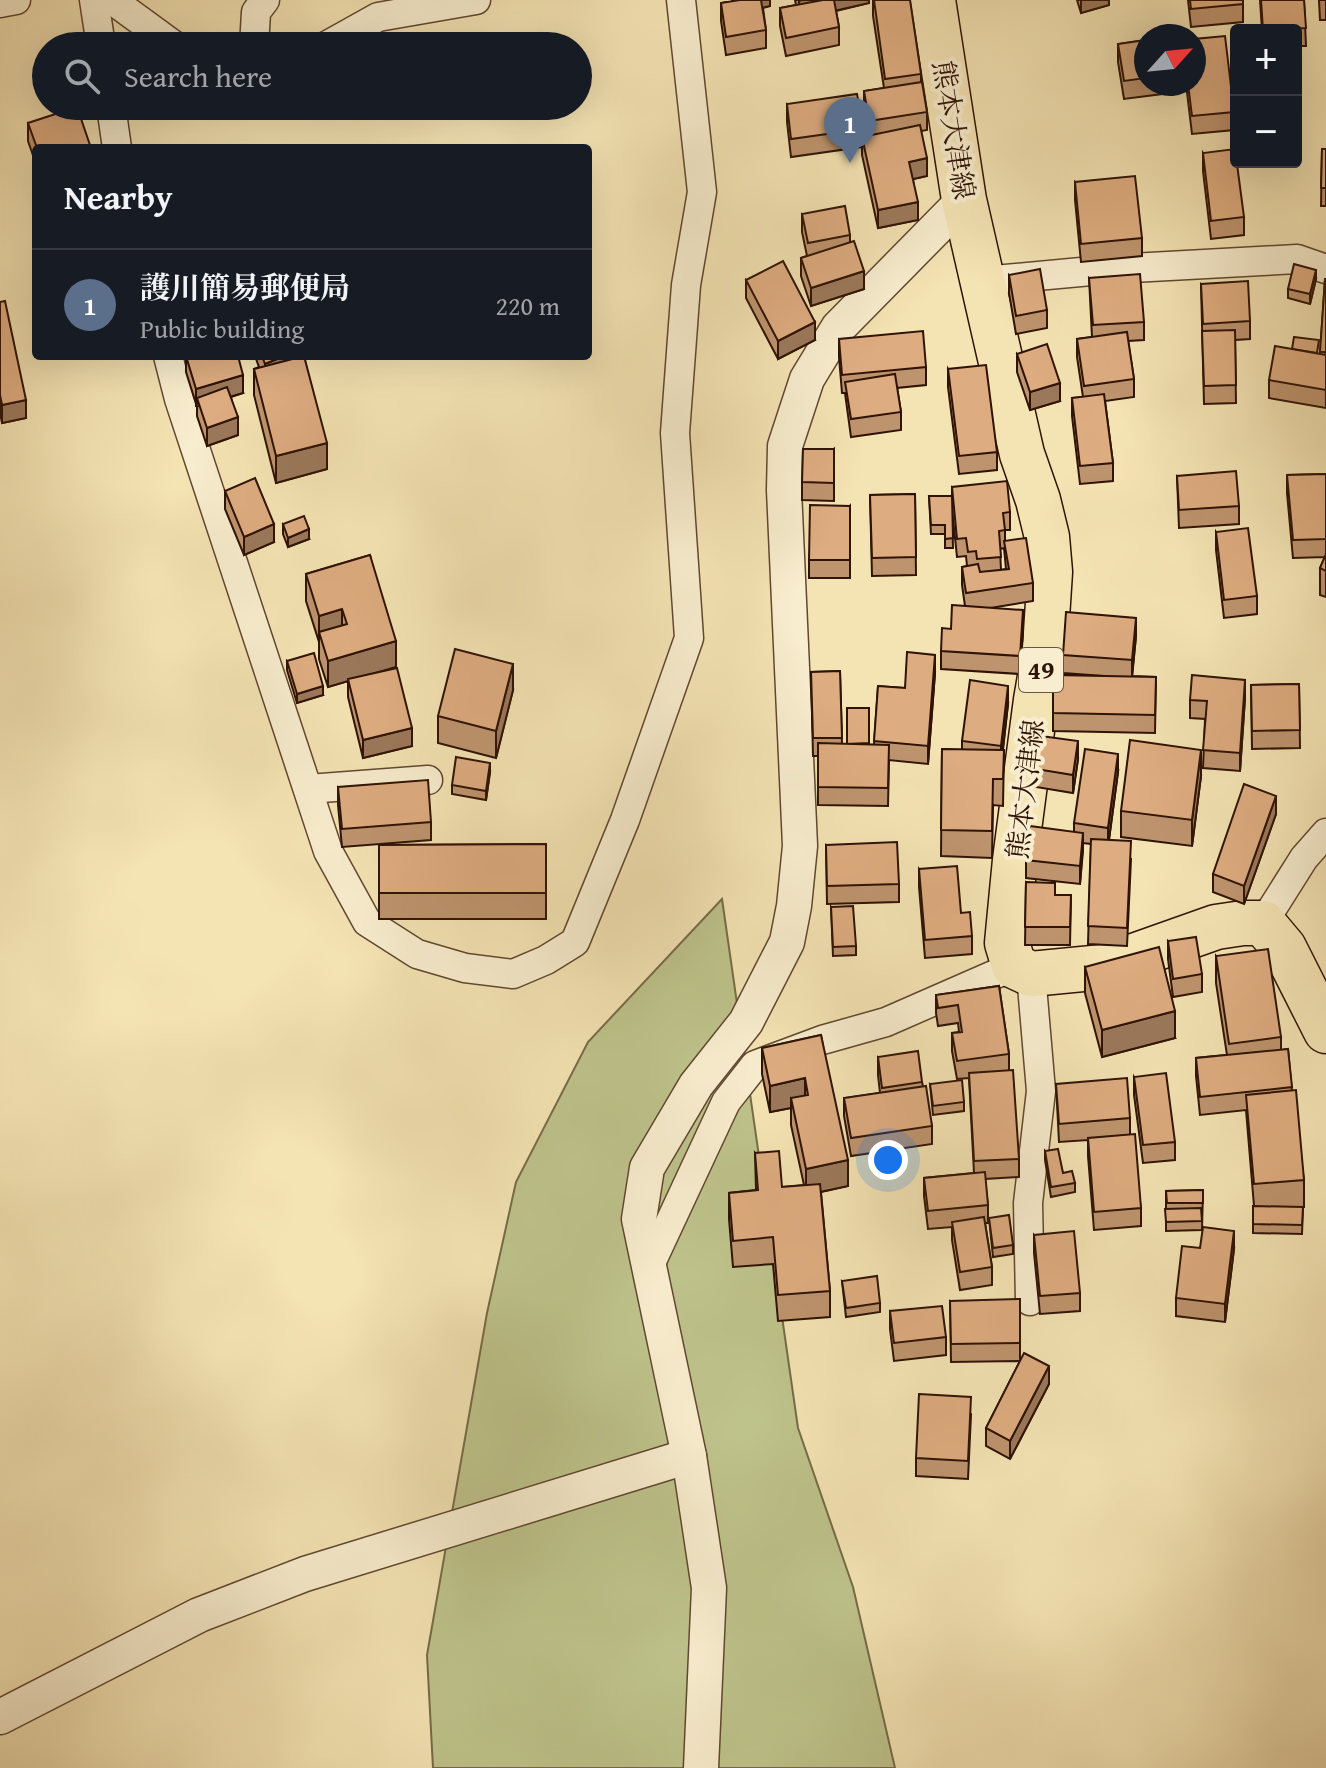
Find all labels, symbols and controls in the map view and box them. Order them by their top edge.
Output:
north arrow [1134,24,1206,96]
map controls [1230,24,1302,168]
button: + [1230,24,1302,96]
search box [32,32,592,120]
icon: search [60,54,104,98]
text: Search here [124,54,272,98]
street label: 熊本大津線 [923,58,986,202]
button: − [1230,96,1302,168]
pin: 1 [824,97,876,163]
text: Nearby [64,172,173,221]
text: 護川簡易郵便局 [140,265,350,309]
text: 1 [83,286,97,325]
text: 220 m [495,286,560,325]
text: Public building [140,309,304,348]
road number: 49 [1019,648,1063,692]
street label: 熊本大津線 [996,717,1053,861]
your location [868,1140,908,1180]

